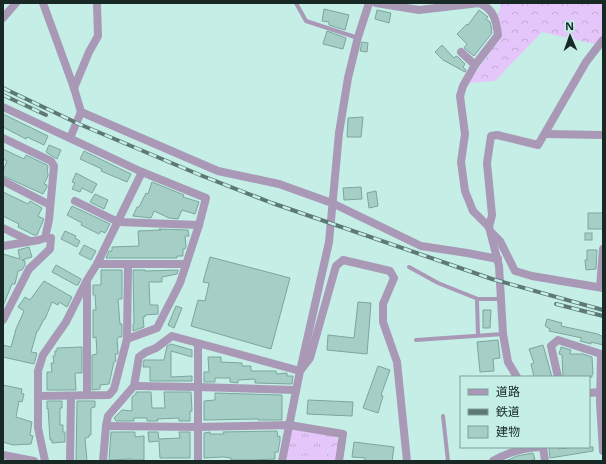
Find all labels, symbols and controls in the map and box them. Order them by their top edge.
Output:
north arrow [550,16,590,56]
text: N [565,18,574,33]
legend [460,376,590,448]
text: 道路 [496,383,520,400]
text: 鉄道 [496,403,520,420]
text: 建物 [496,423,520,440]

